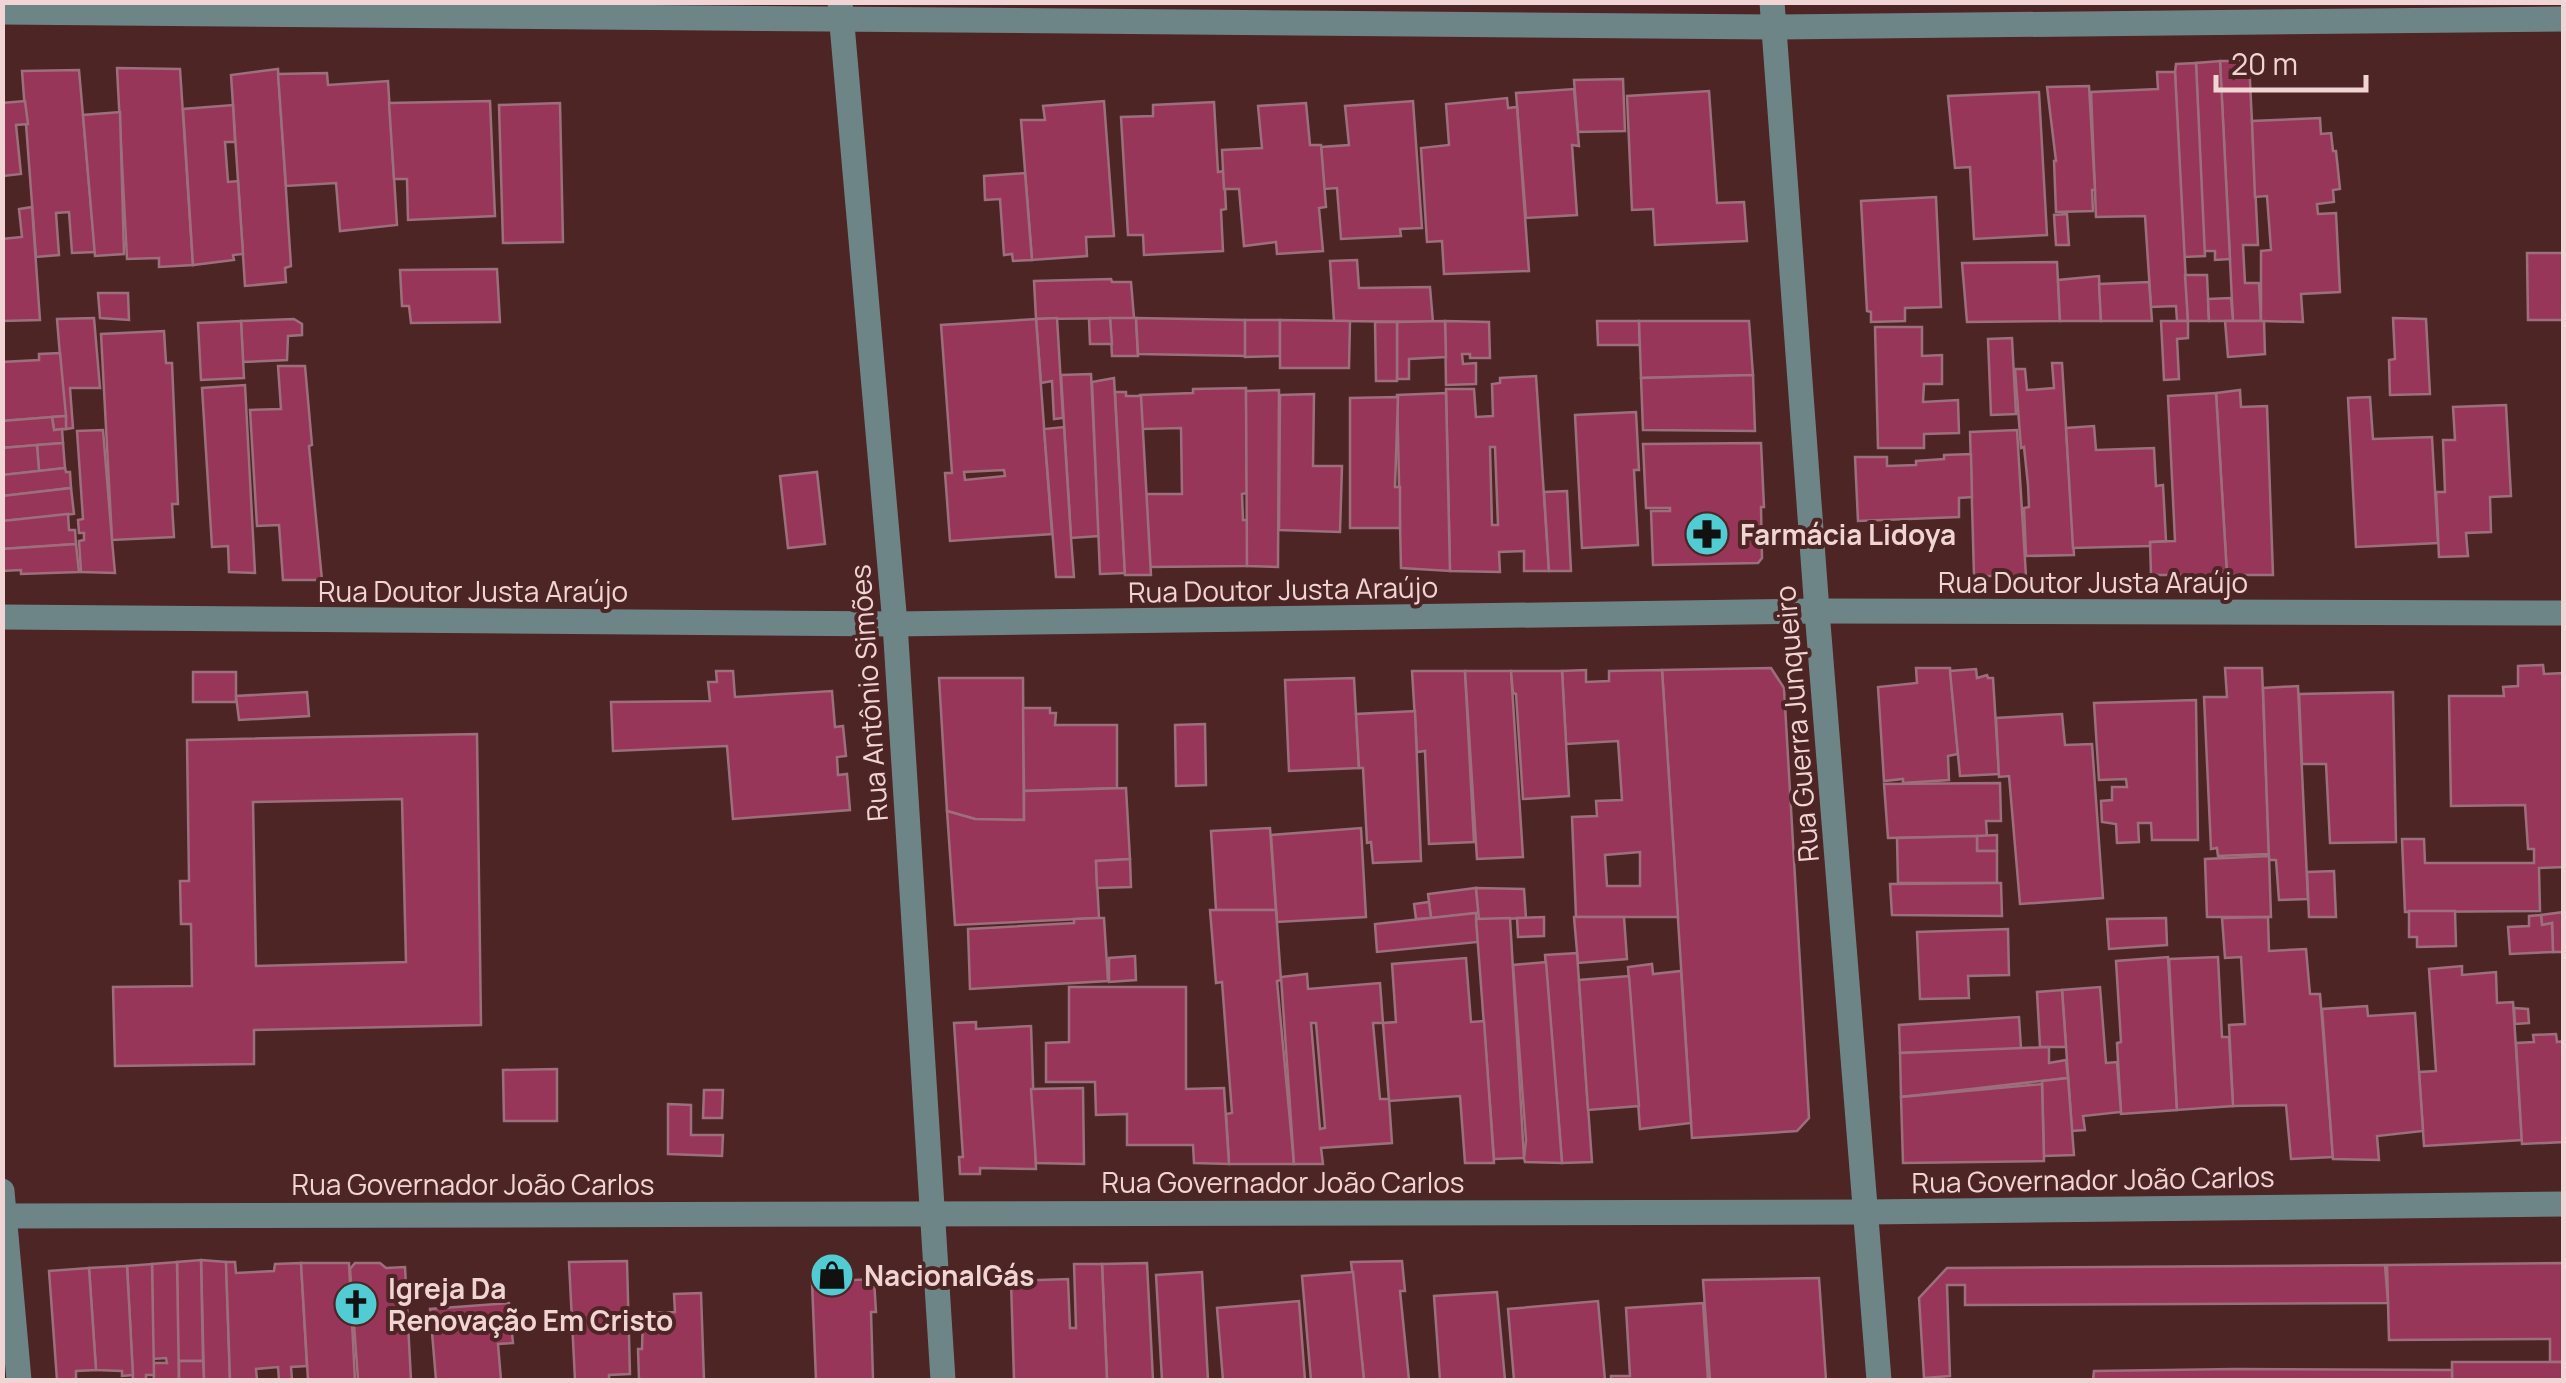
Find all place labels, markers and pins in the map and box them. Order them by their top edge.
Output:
pharmacy icon: Farmácia Lidoya [1684,511,1730,557]
place label: Farmácia Lidoya [1740,515,1956,553]
shop icon: NacionalGás [809,1252,855,1298]
place label: NacionalGás [864,1256,1034,1294]
place label: Igreja Da Renovação Em Cristo [388,1269,673,1339]
church icon: Igreja Da Renovação Em Cristo [333,1281,379,1327]

